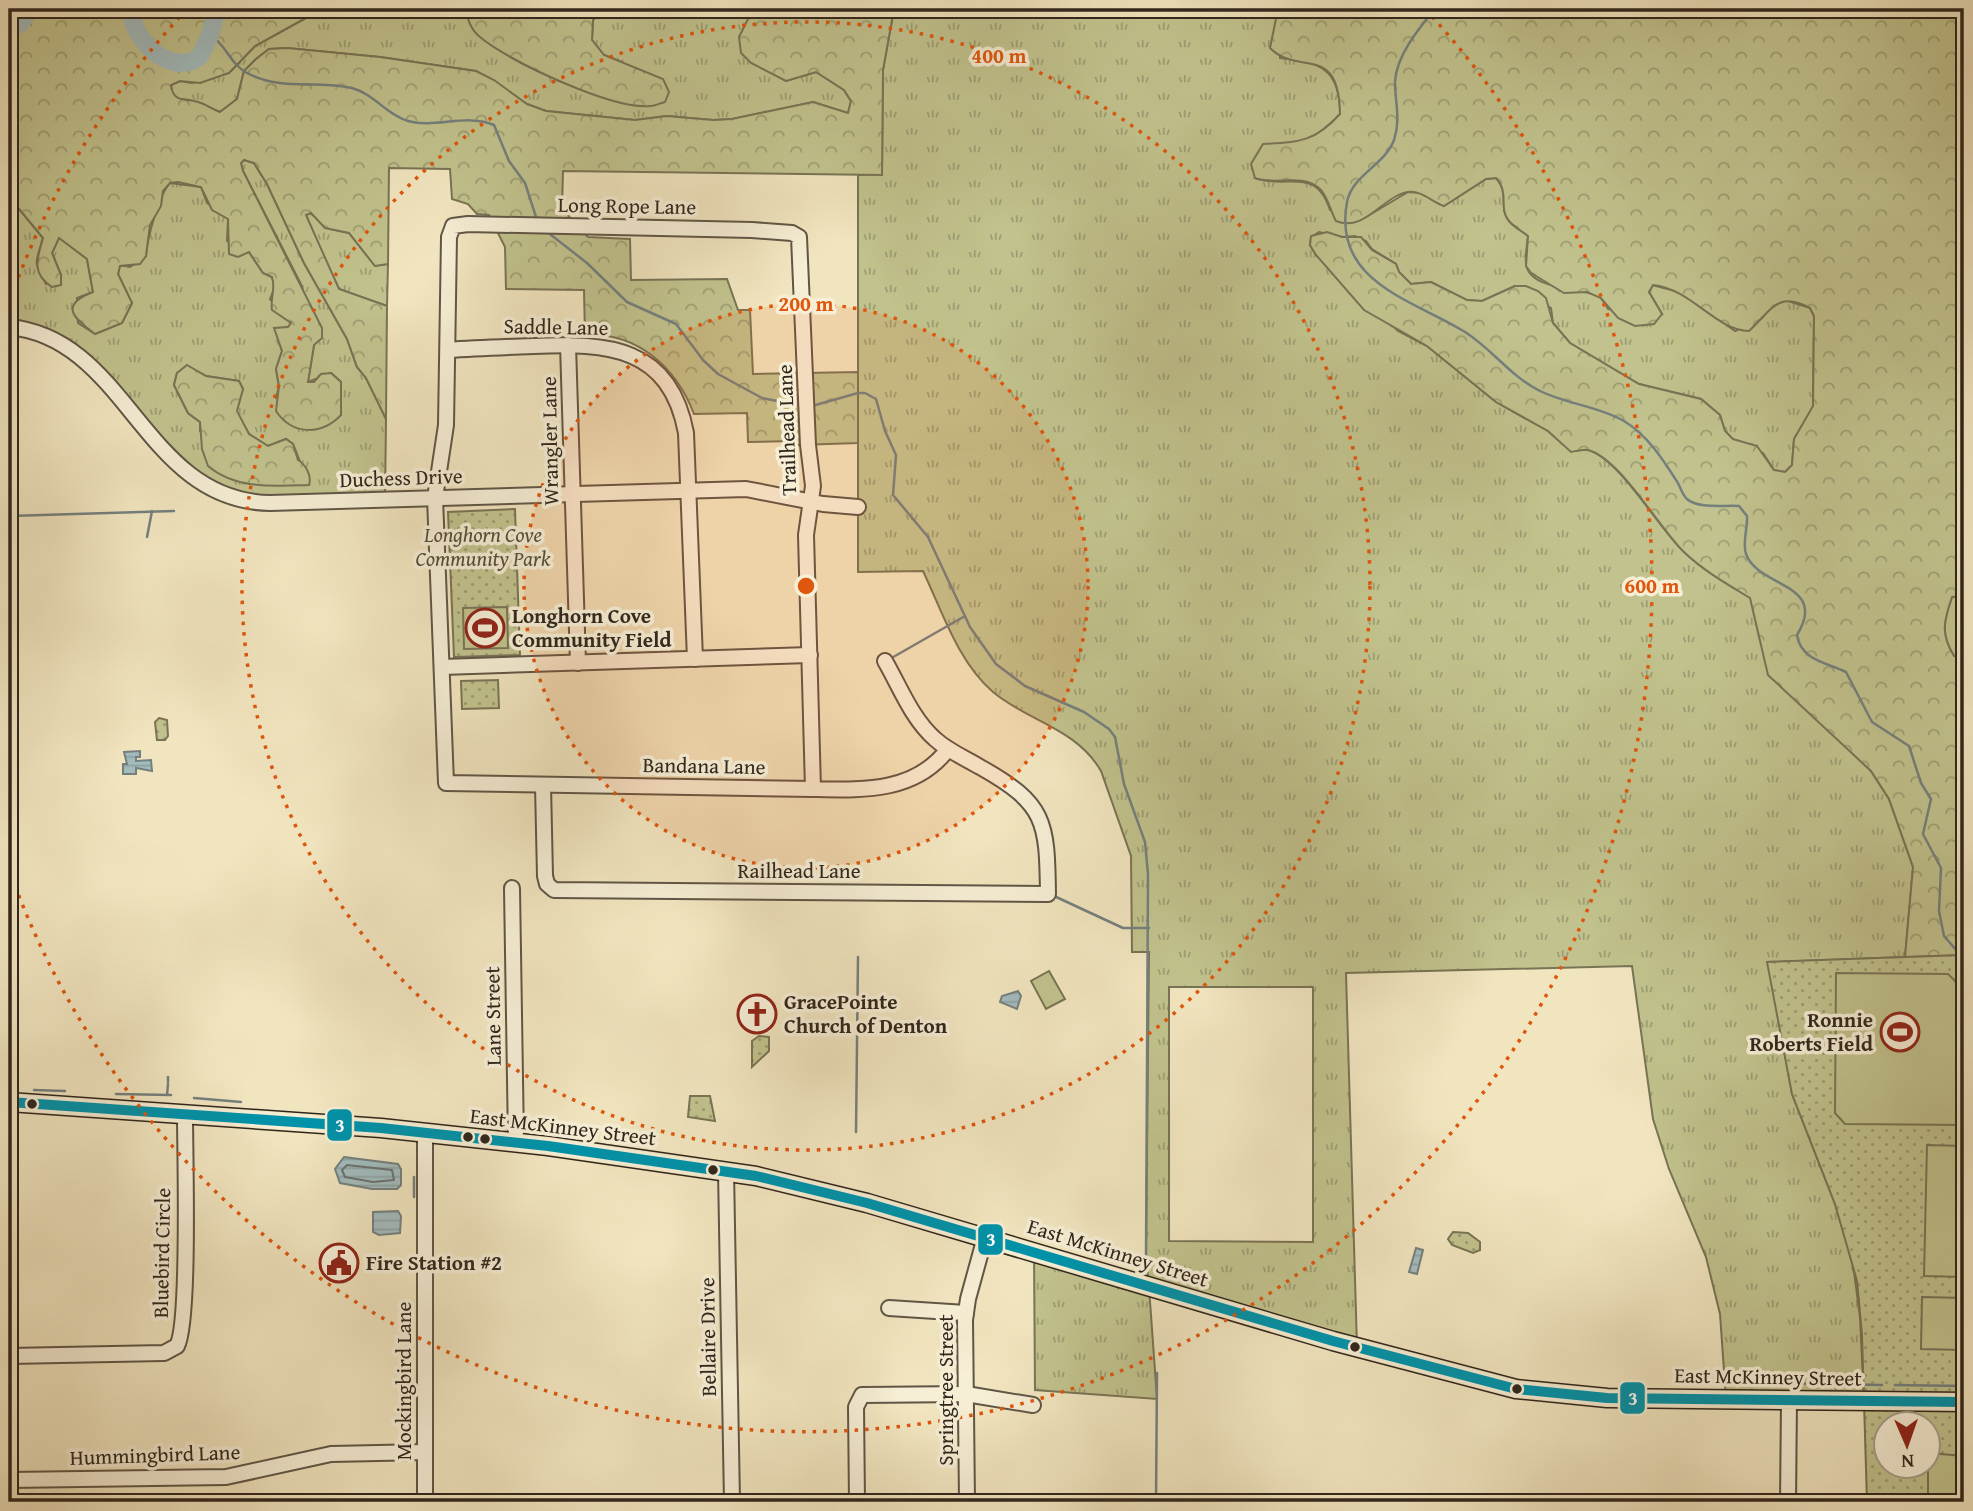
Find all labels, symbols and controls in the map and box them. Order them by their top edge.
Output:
text: 400 m [971,40,1027,71]
street label: Long Rope Lane [558,189,697,222]
text: 200 m [778,288,834,319]
street label: Saddle Lane [503,310,609,343]
street label: Trailhead Lane [769,364,804,496]
street label: Wrangler Lane [533,376,566,506]
street label: Duchess Drive [339,460,463,495]
park label: Longhorn Cove Community Park [416,519,551,574]
text: 600 m [1624,570,1680,601]
centre of rings [794,574,818,598]
place label: Longhorn Cove Community Field [512,600,672,655]
sports icon: Longhorn Cove Community Field [464,607,506,649]
street label: Bandana Lane [642,749,766,782]
street label: Railhead Lane [737,855,861,886]
street label: Lane Street [476,965,509,1066]
place label: GracePointe Church of Denton [784,986,948,1041]
church icon: GracePointe Church of Denton [736,993,778,1035]
place label: Ronnie Roberts Field [1750,1004,1873,1059]
sports icon: Ronnie Roberts Field [1879,1011,1921,1053]
unlabelled marker [25,1097,39,1111]
street label: East McKinney Street [468,1100,659,1153]
line badge: 3 [326,1108,353,1142]
text: 3 [335,1111,345,1139]
unlabelled marker [461,1130,475,1144]
unlabelled marker [478,1132,492,1146]
unlabelled marker [706,1163,720,1177]
street label: Bluebird Circle [145,1187,178,1318]
street label: East McKinney Street [1024,1210,1213,1295]
line badge: 3 [977,1223,1004,1256]
text: 3 [986,1225,996,1253]
public building icon: Fire Station #2 [318,1242,360,1284]
place label: Fire Station #2 [366,1247,502,1278]
street label: Bellaire Drive [691,1277,724,1397]
street label: Mockingbird Lane [388,1302,419,1460]
street label: Springtree Street [930,1314,961,1466]
unlabelled marker [1348,1340,1362,1354]
street label: East McKinney Street [1674,1359,1863,1394]
line badge: 3 [1619,1381,1646,1415]
unlabelled marker [1510,1382,1524,1396]
text: 3 [1628,1384,1638,1412]
north arrow [1871,1410,1941,1480]
street label: Hummingbird Lane [69,1436,241,1473]
text: N [1900,1448,1914,1476]

